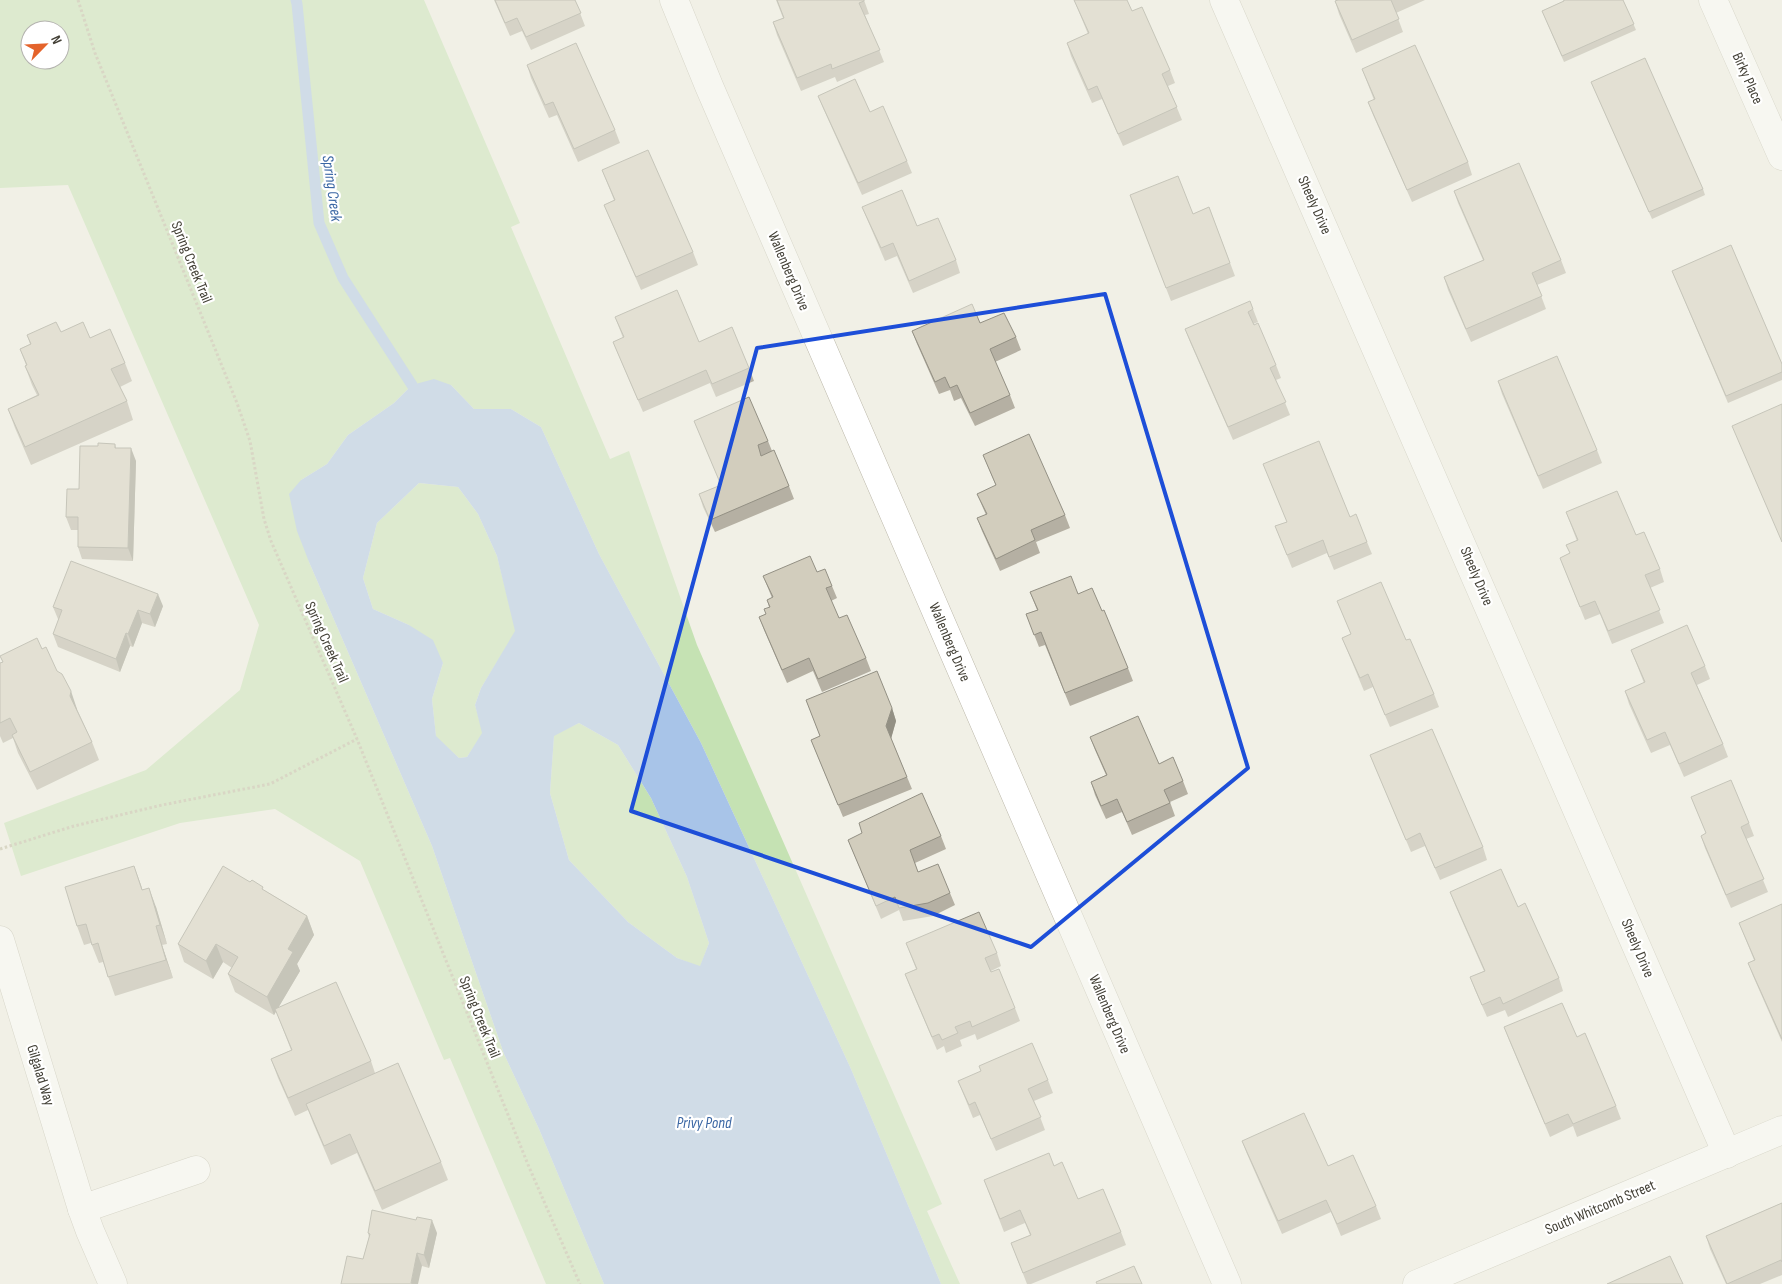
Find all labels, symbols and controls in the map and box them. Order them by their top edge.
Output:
north arrow [20,20,70,70]
text: N [47,33,66,47]
street label: Birky Place [1728,49,1767,107]
water label: Spring Creek [317,154,346,224]
street label: Sheely Drive [1293,173,1336,237]
street label: Spring Creek Trail [167,219,217,306]
street label: Wallenberg Drive [763,229,814,314]
street label: Sheely Drive [1456,544,1497,608]
street label: Spring Creek Trail [300,599,353,686]
street label: Wallenberg Drive [924,600,975,685]
street label: Sheely Drive [1617,916,1658,980]
street label: Wallenberg Drive [1084,972,1135,1057]
street label: Spring Creek Trail [455,974,505,1061]
street label: Gilgalad Way [22,1042,59,1108]
water label: Privy Pond [676,1114,732,1133]
street label: South Whitcomb Street [1542,1176,1659,1239]

